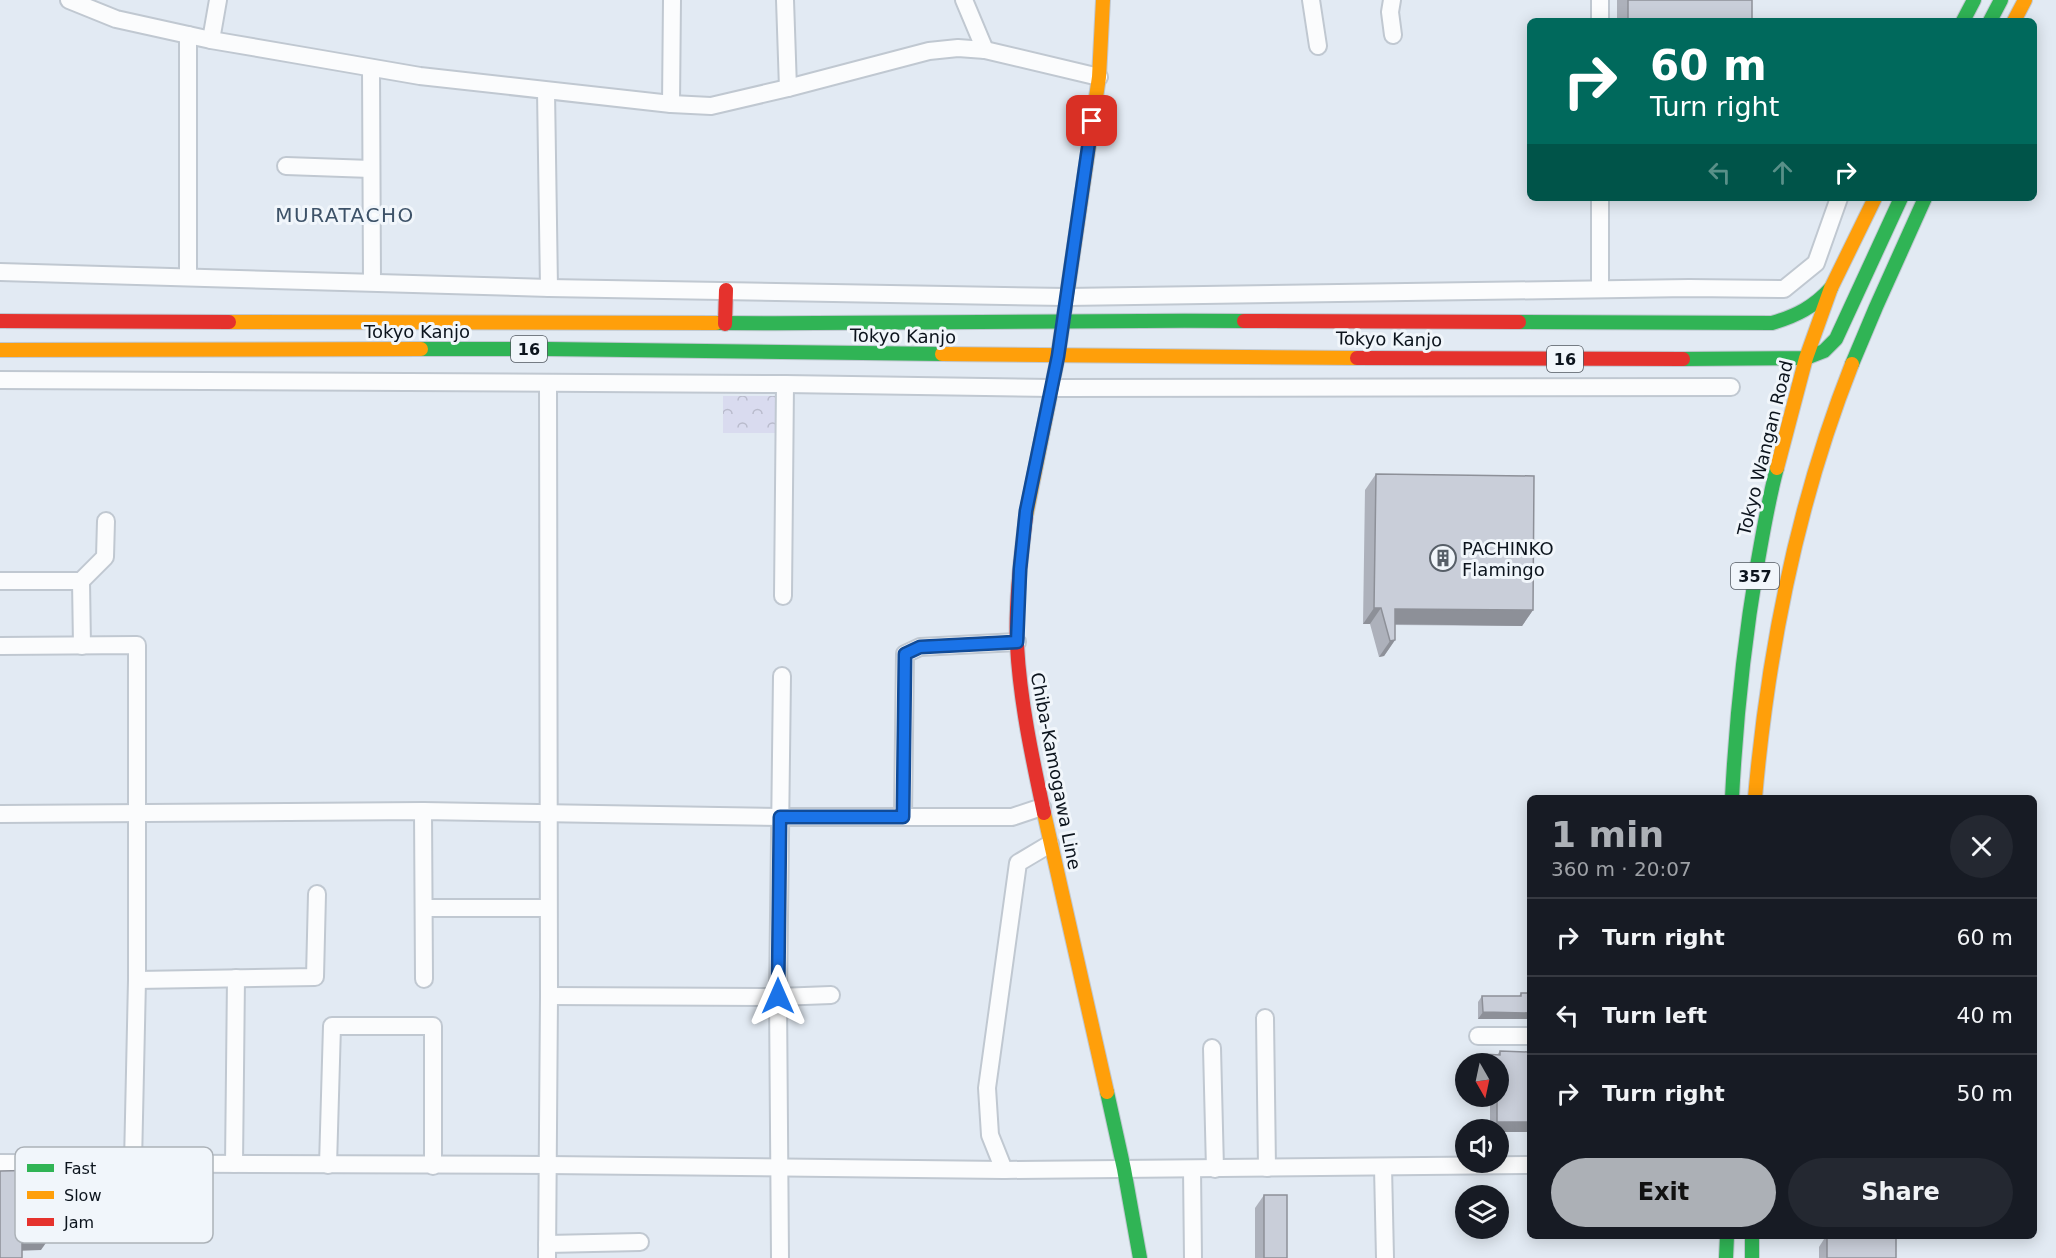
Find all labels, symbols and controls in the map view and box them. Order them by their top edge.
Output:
text: 60 m [1650,41,1767,90]
icon: right [1551,42,1629,120]
text: Turn right [1650,91,1779,122]
pin [1066,95,1117,146]
icon: arrive [1075,104,1108,137]
icon: left [1703,156,1736,189]
icon: ahead [1766,156,1799,189]
icon: right [1829,156,1862,189]
district label: MURATACHO [275,203,415,227]
street label: Tokyo Kanjo [363,321,470,342]
street label: Tokyo Kanjo [849,325,956,347]
street label: Tokyo Kanjo [1335,328,1442,350]
road number: 16 [511,336,547,362]
road number: 16 [1547,346,1583,372]
street label: Tokyo Wangan Road [1733,358,1797,539]
place label: PACHINKO Flamingo [1462,538,1554,580]
building icon: PACHINKO Flamingo [1428,543,1458,573]
road number: 357 [1731,563,1779,589]
street label: Chiba-Kamogawa Line [1027,671,1085,871]
text: 1 min [1551,814,1664,855]
button: close [1950,815,2013,878]
text: 360 m · 20:07 [1551,857,1692,881]
icon: right [1551,921,1584,954]
text: Turn right [1602,925,1725,950]
text: 60 m [1957,925,2013,950]
position arrow [746,964,810,1028]
icon: left [1551,999,1584,1032]
text: Turn left [1602,1003,1707,1028]
text: 40 m [1957,1003,2013,1028]
north arrow [1455,1053,1509,1107]
map controls [1455,1053,1509,1239]
icon: right [1551,1077,1584,1110]
text: Turn right [1602,1081,1725,1106]
text: 50 m [1957,1081,2013,1106]
button: sound [1455,1119,1509,1173]
legend [15,1147,213,1243]
button: Exit [1551,1158,1776,1227]
button: Share [1788,1158,2013,1227]
text: Fast [64,1159,96,1178]
button: layers [1455,1185,1509,1239]
text: Slow [64,1186,101,1205]
text: Jam [63,1213,94,1232]

